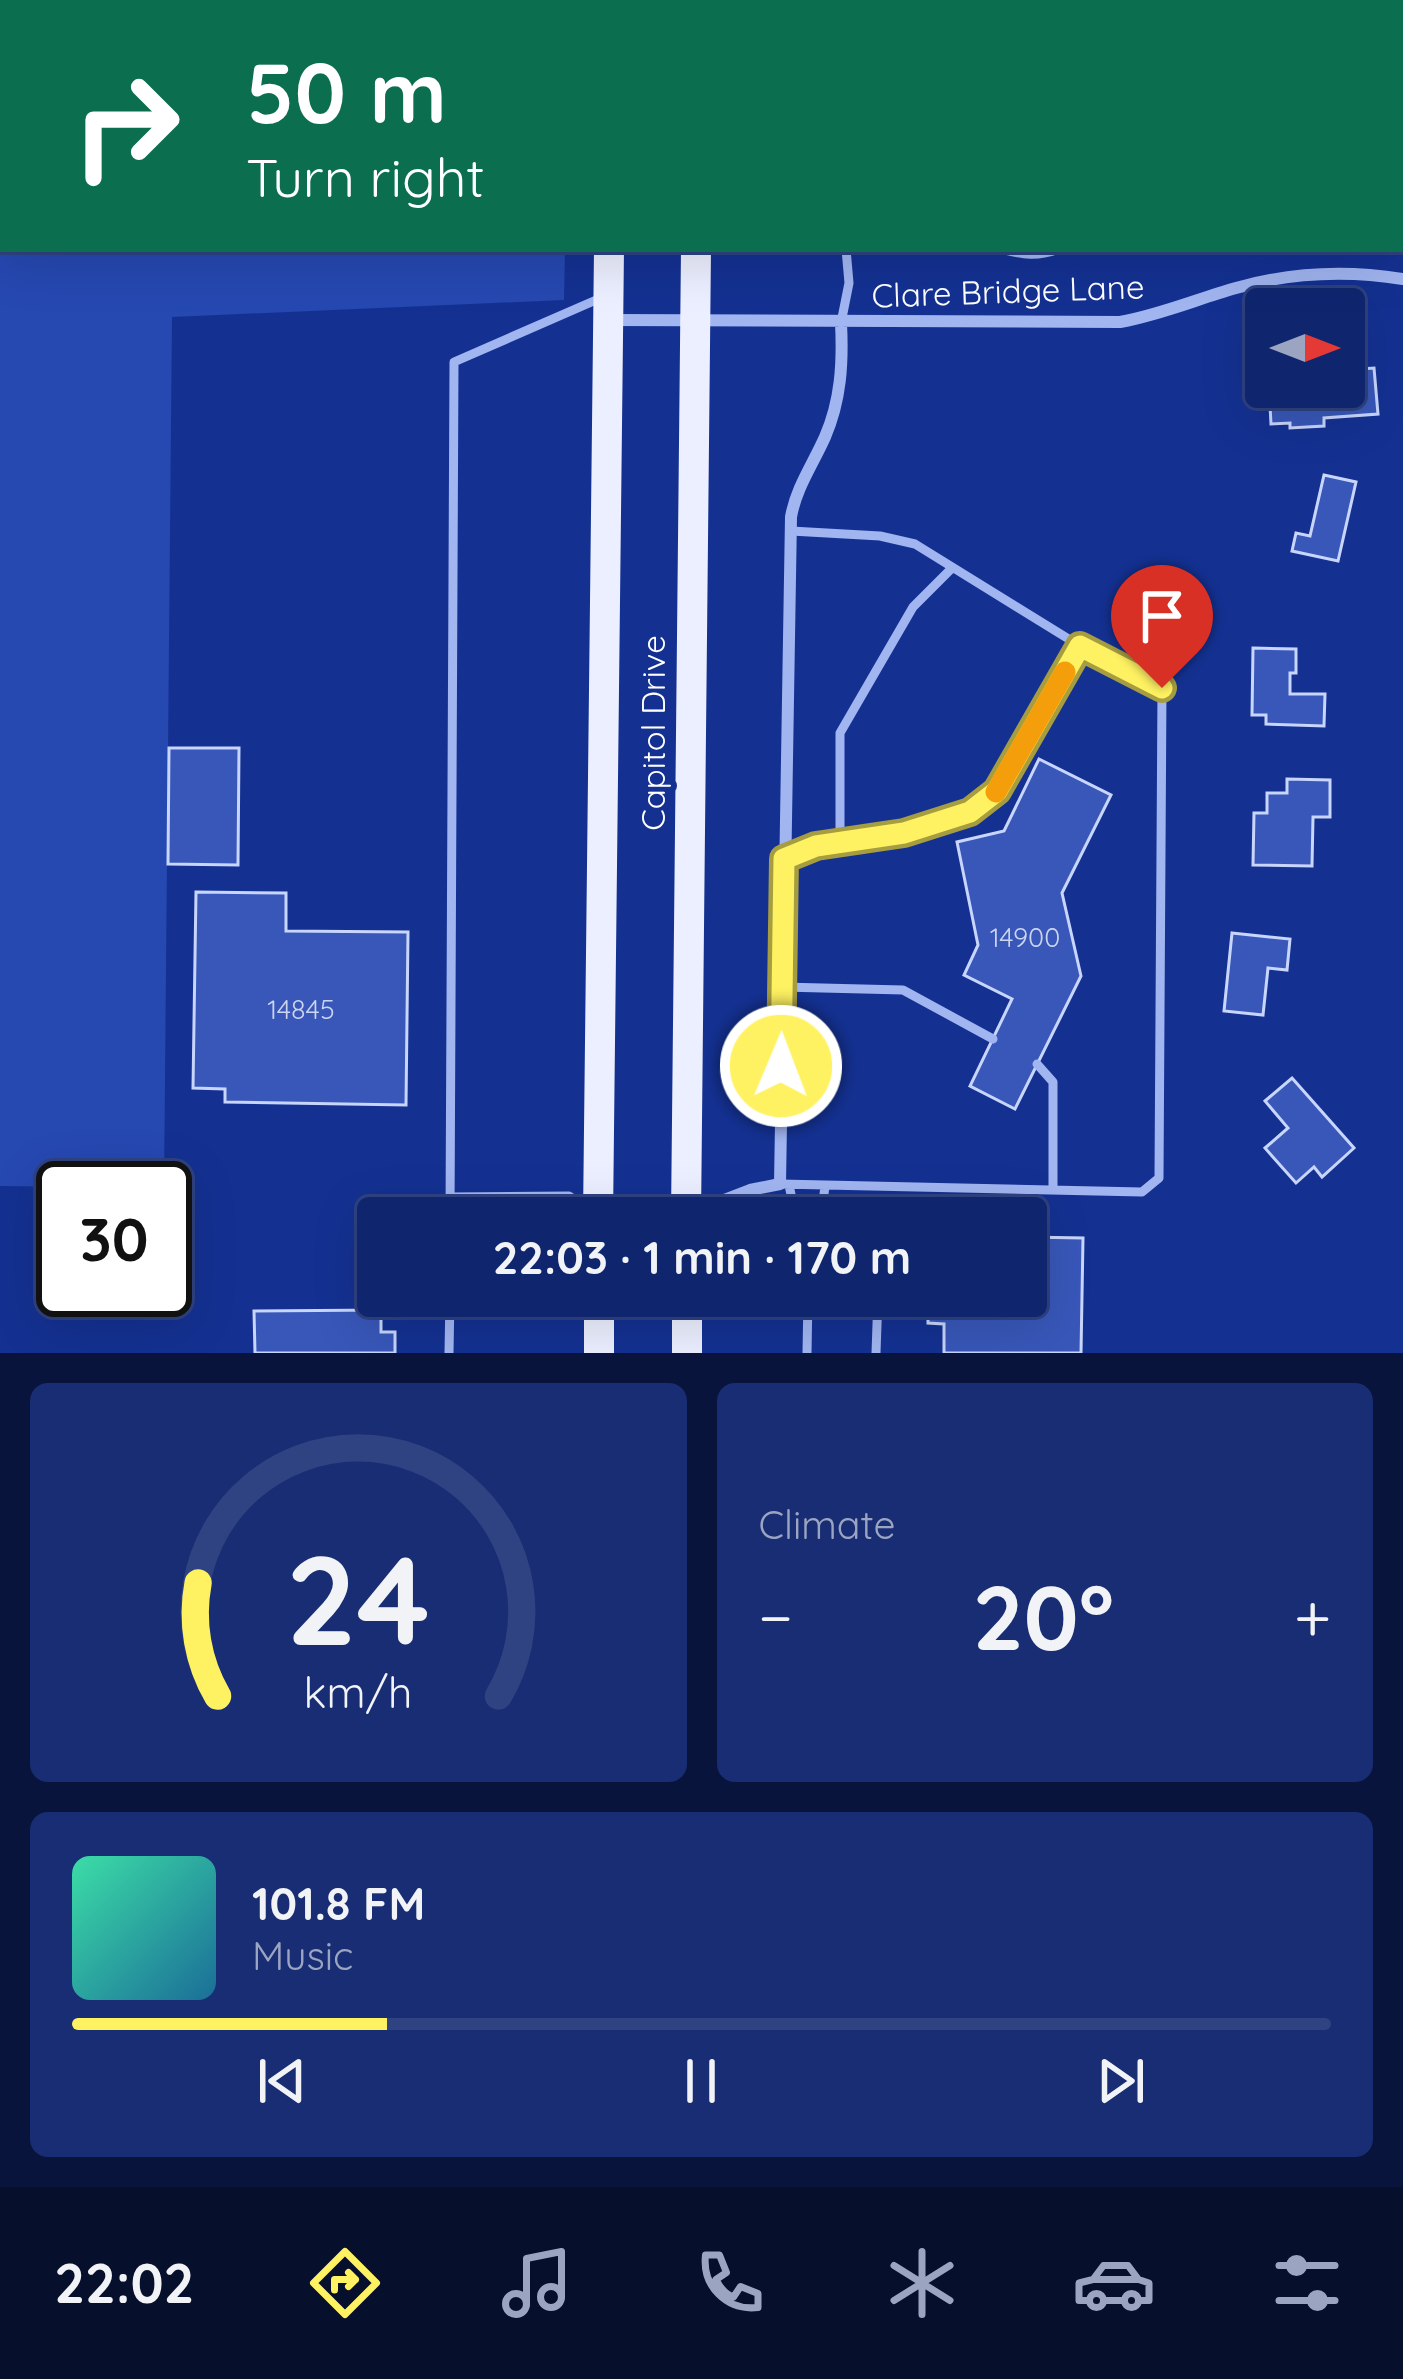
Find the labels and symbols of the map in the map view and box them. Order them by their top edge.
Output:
street label: Clare Bridge Lane [871,265,1145,316]
north arrow [1245,288,1365,408]
pin [1111,565,1213,688]
street label: Capitol Drive [632,635,673,831]
house number: 14900 [990,920,1060,954]
house number: 14845 [267,992,335,1026]
position arrow [718,1003,844,1129]
speed limit sign: 30 [36,1161,192,1317]

